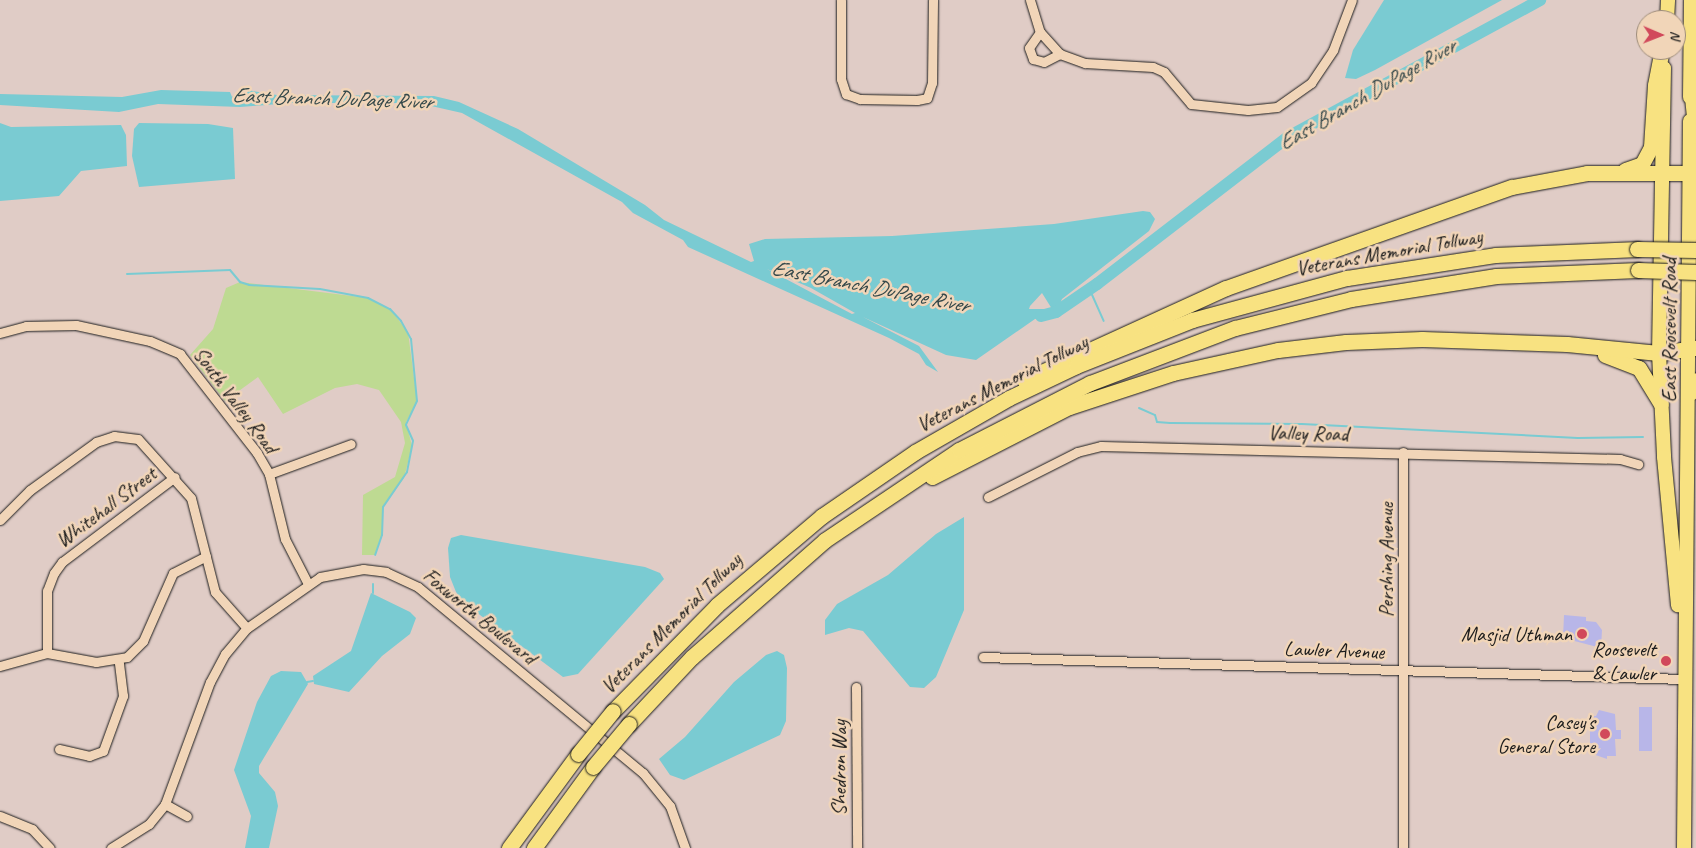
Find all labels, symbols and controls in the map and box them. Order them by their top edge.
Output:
north arrow [1636,10,1686,60]
text: N [1667,31,1684,40]
water label: East Branch DuPage River [1273,33,1461,157]
water label: East Branch DuPage River [231,82,433,116]
street label: Veterans Memorial Tollway [1295,223,1483,281]
water label: East Branch DuPage River [769,255,971,319]
street label: East Roosevelt Road [1656,258,1682,402]
street label: Veterans Memorial Tollway [913,329,1091,437]
street label: South Valley Road [188,342,284,458]
street label: Valley Road [1268,420,1348,446]
street label: Whitehall Street [51,461,161,553]
street label: Pershing Avenue [1373,503,1399,617]
street label: Veterans Memorial Tollway [596,548,746,698]
street label: Foxworth Boulevard [418,562,542,670]
place label: Masjid Uthman [1461,621,1572,647]
marker: Masjid Uthman [1576,628,1588,640]
street label: Lawler Avenue [1284,636,1384,664]
place label: Roosevelt & Lawler [1592,636,1656,686]
marker: Roosevelt & Lawler [1660,655,1672,667]
place label: Casey's General Store [1497,709,1595,759]
street label: Shedron Way [826,720,852,816]
marker: Casey's General Store [1599,728,1611,740]

